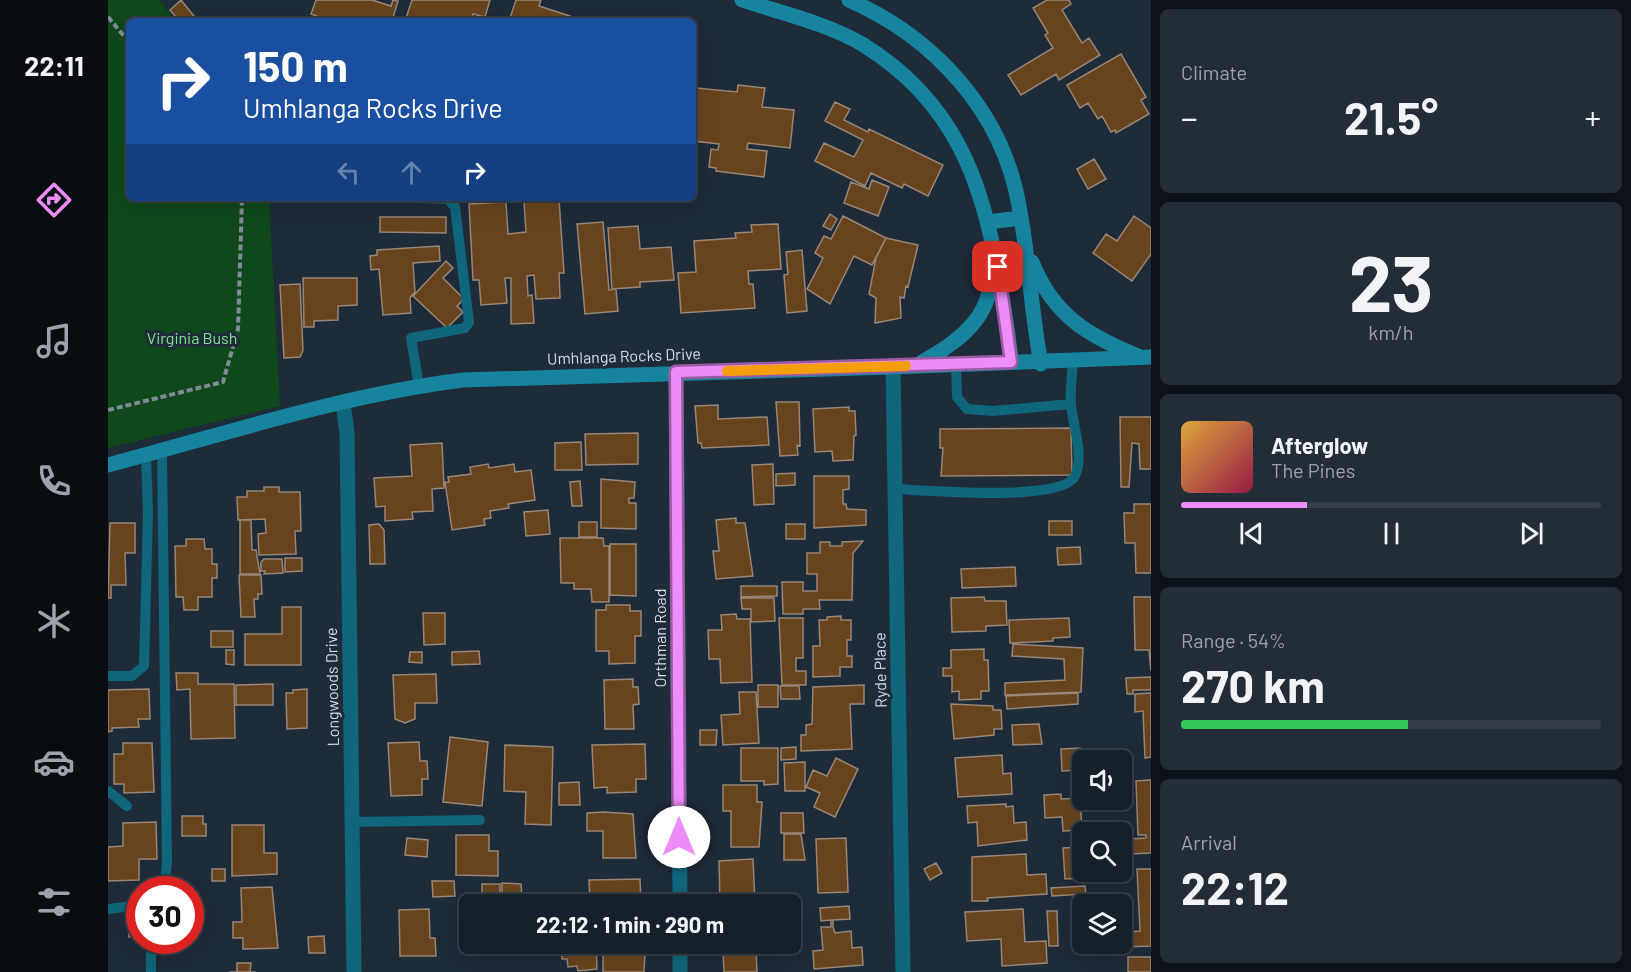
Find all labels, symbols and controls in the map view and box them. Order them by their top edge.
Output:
text: 150 m [243,40,348,90]
icon: right [144,42,222,120]
text: 22:11 [24,49,84,81]
text: Climate [1181,60,1247,84]
text: 21.5° [1344,90,1438,144]
text: Umhlanga Rocks Drive [243,91,503,123]
text: − [1181,97,1198,137]
text: + [1585,97,1601,137]
icon: left [332,156,365,189]
icon: ahead [395,156,428,189]
icon: right [458,156,491,189]
icon: directions [33,179,75,221]
text: 23 [1349,234,1433,328]
pin [972,241,1023,292]
icon: arrive [981,250,1014,283]
icon: music [33,320,75,362]
text: km/h [1368,320,1414,344]
park label: Virginia Bush [147,328,237,347]
street label: Umhlanga Rocks Drive [547,343,701,368]
text: Afterglow [1271,432,1368,458]
text: The Pines [1271,458,1355,482]
icon: phone [33,460,75,502]
icon: previous [1235,517,1268,550]
icon: pause [1375,517,1408,550]
icon: next [1515,517,1548,550]
street label: Orthman Road [650,588,669,688]
icon: climate [33,600,75,642]
street label: Longwoods Drive [321,627,342,747]
text: Range · 54% [1181,628,1286,652]
street label: Ryde Place [869,632,890,708]
text: 270 km [1181,658,1325,712]
icon: car [33,741,75,783]
map controls [1072,750,1132,954]
button: sound [1072,750,1132,810]
position arrow [647,805,711,869]
button: search [1072,822,1132,882]
text: Arrival [1181,830,1237,854]
text: 22:12 [1181,860,1289,914]
speed limit sign: 30 [126,876,204,954]
icon: filters [33,881,75,923]
button: layers [1072,894,1132,954]
text: 22:12 · 1 min · 290 m [536,911,724,937]

